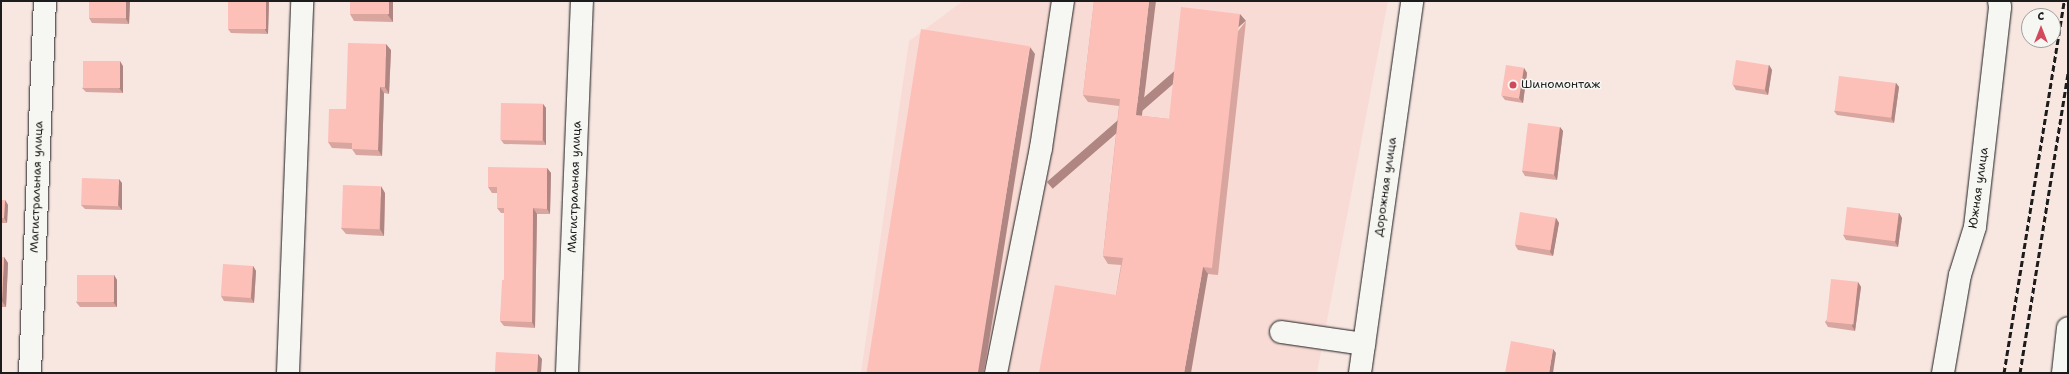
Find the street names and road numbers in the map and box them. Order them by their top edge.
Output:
street label: Магистральная улица [27,121,47,253]
street label: Магистральная улица [565,121,585,253]
street label: Дорожная улица [1372,136,1400,238]
street label: Южная улица [1966,147,1992,229]

